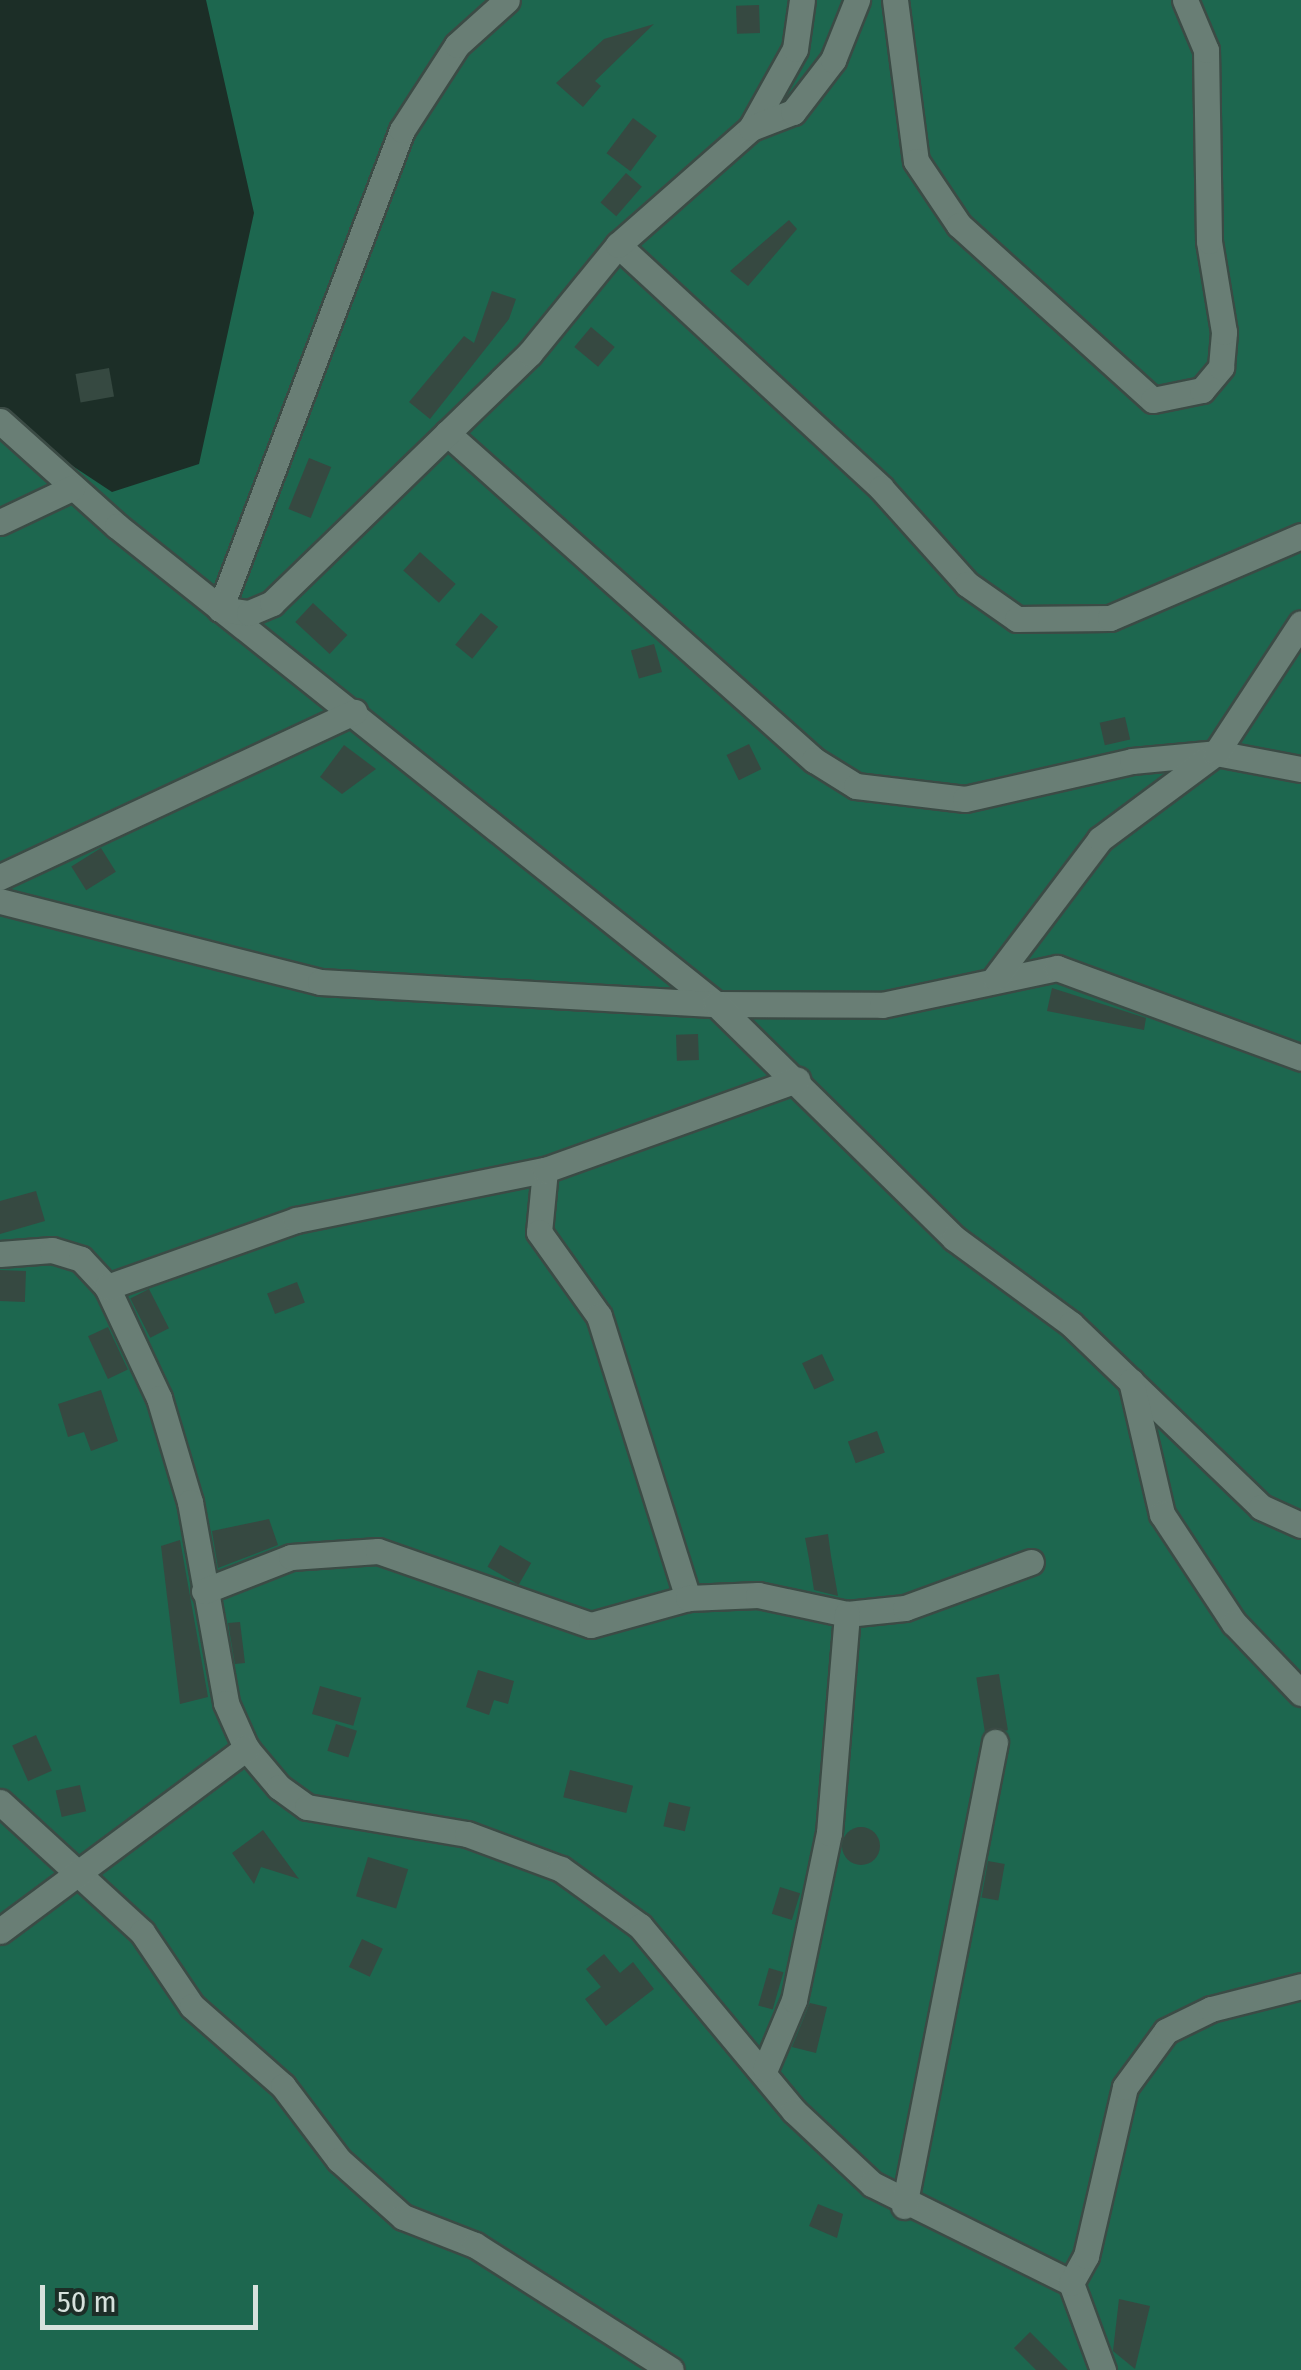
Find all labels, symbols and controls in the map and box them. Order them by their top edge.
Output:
scale bar [45,2265,262,2327]
text: 50 m [57,2284,117,2320]

